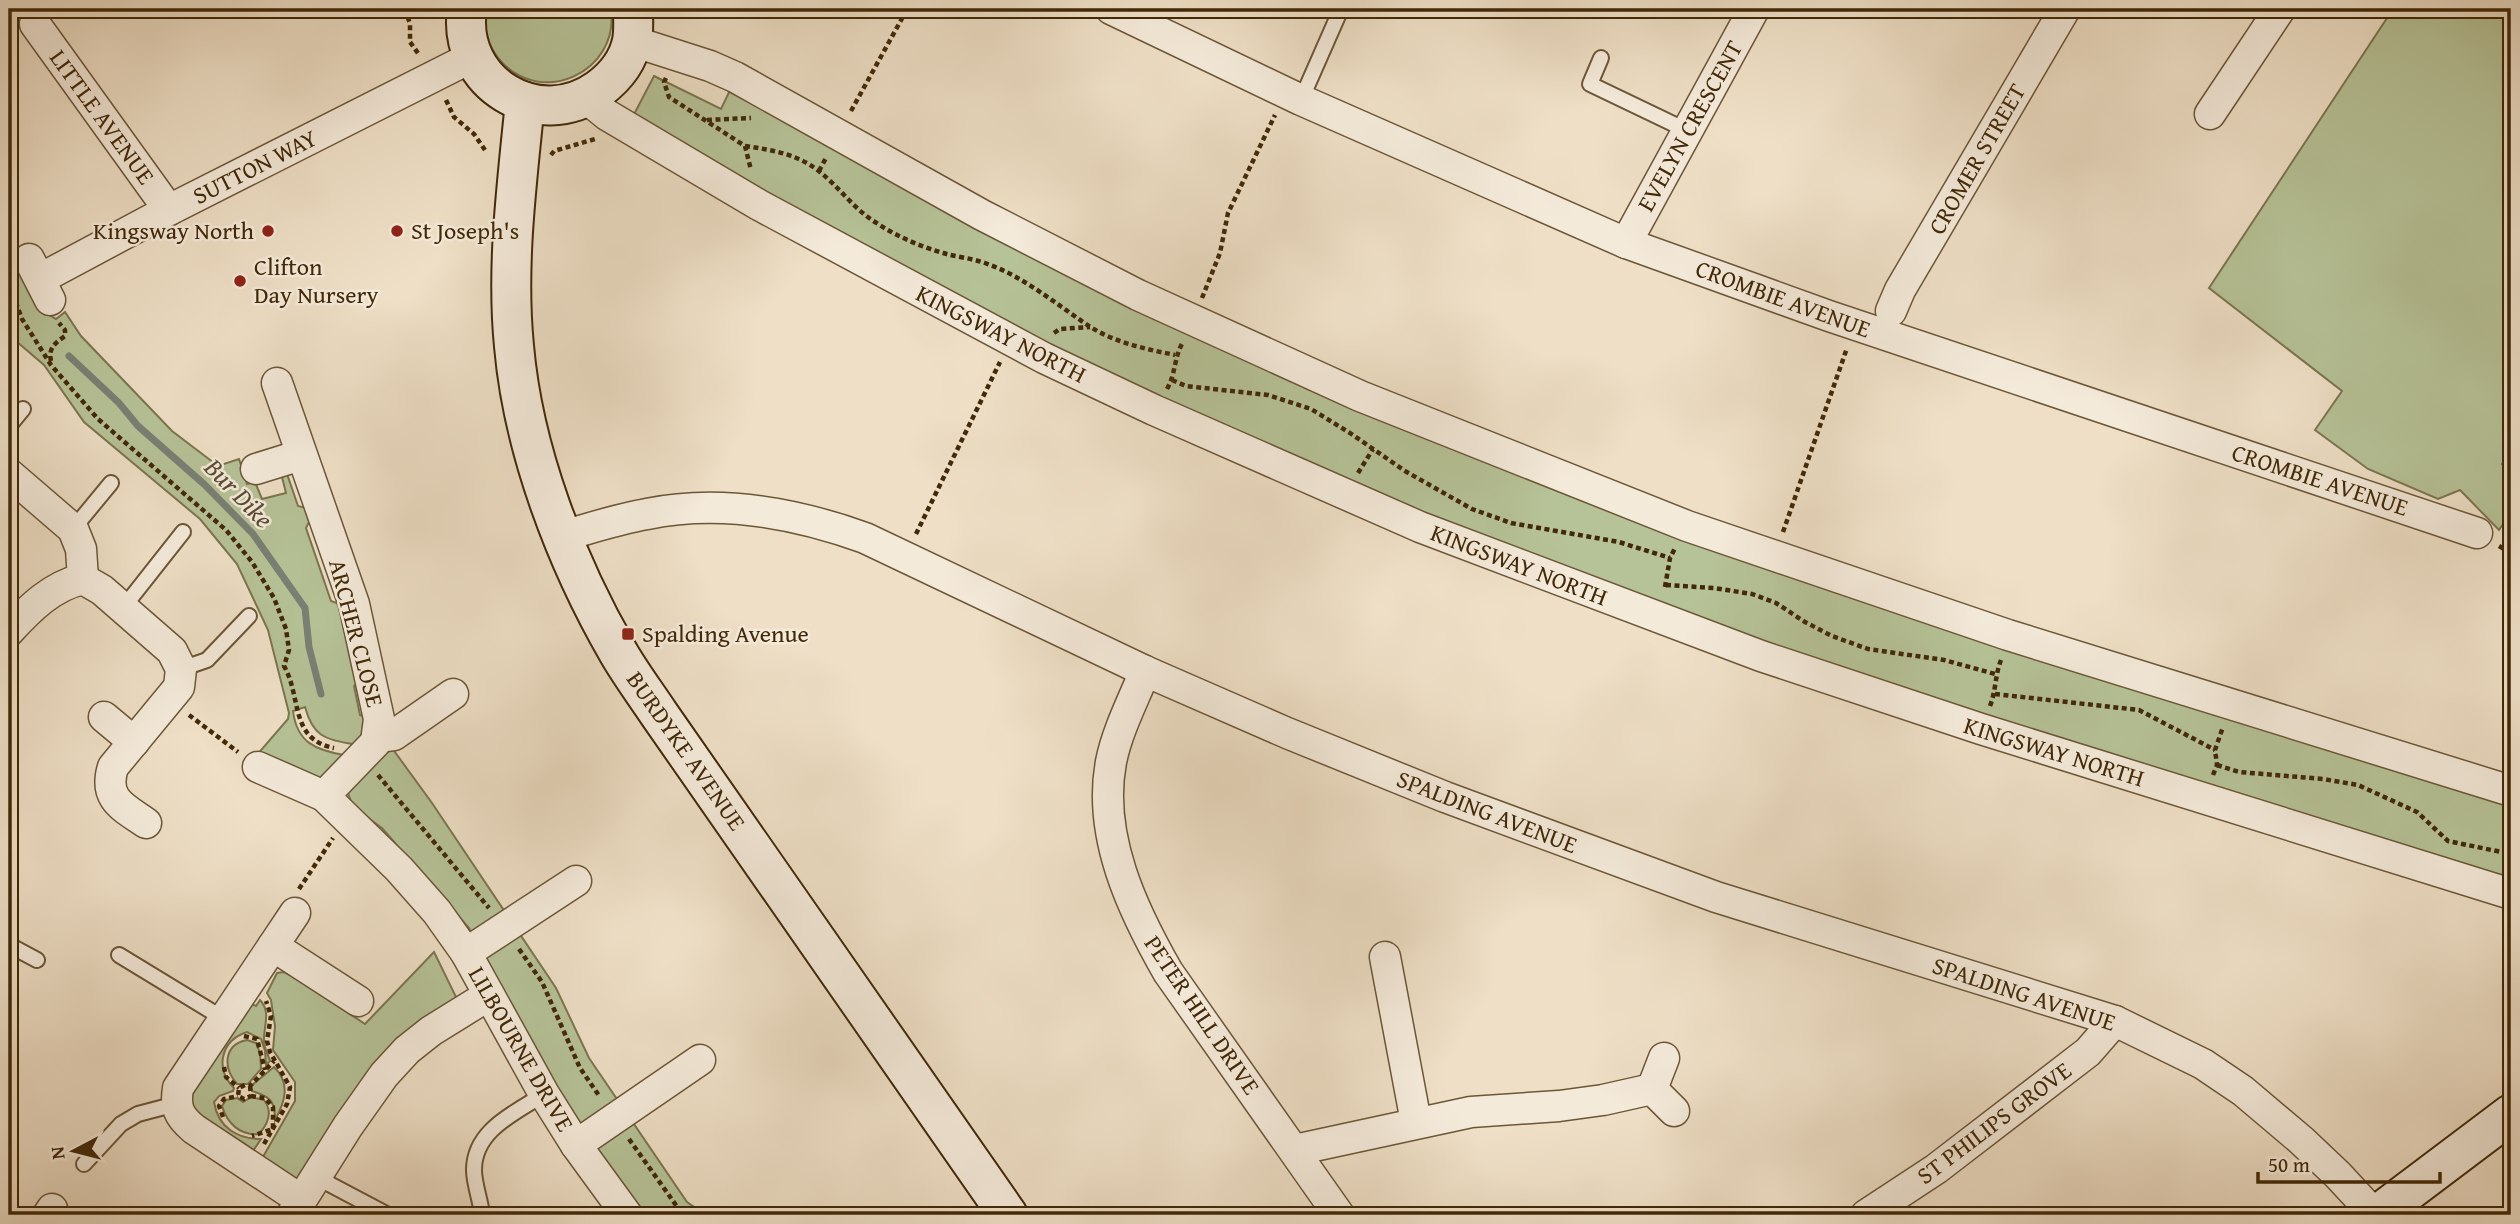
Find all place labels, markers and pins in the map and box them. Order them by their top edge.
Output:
place label: Kingsway North [93,213,255,248]
place label: St Joseph's [411,213,519,248]
marker: Kingsway North [260,223,276,239]
marker: St Joseph's [389,223,405,239]
place label: Clifton Day Nursery [254,249,378,312]
marker: Clifton Day Nursery [232,273,248,289]
place label: Spalding Avenue [642,616,809,651]
marker: Spalding Avenue [620,626,636,642]

